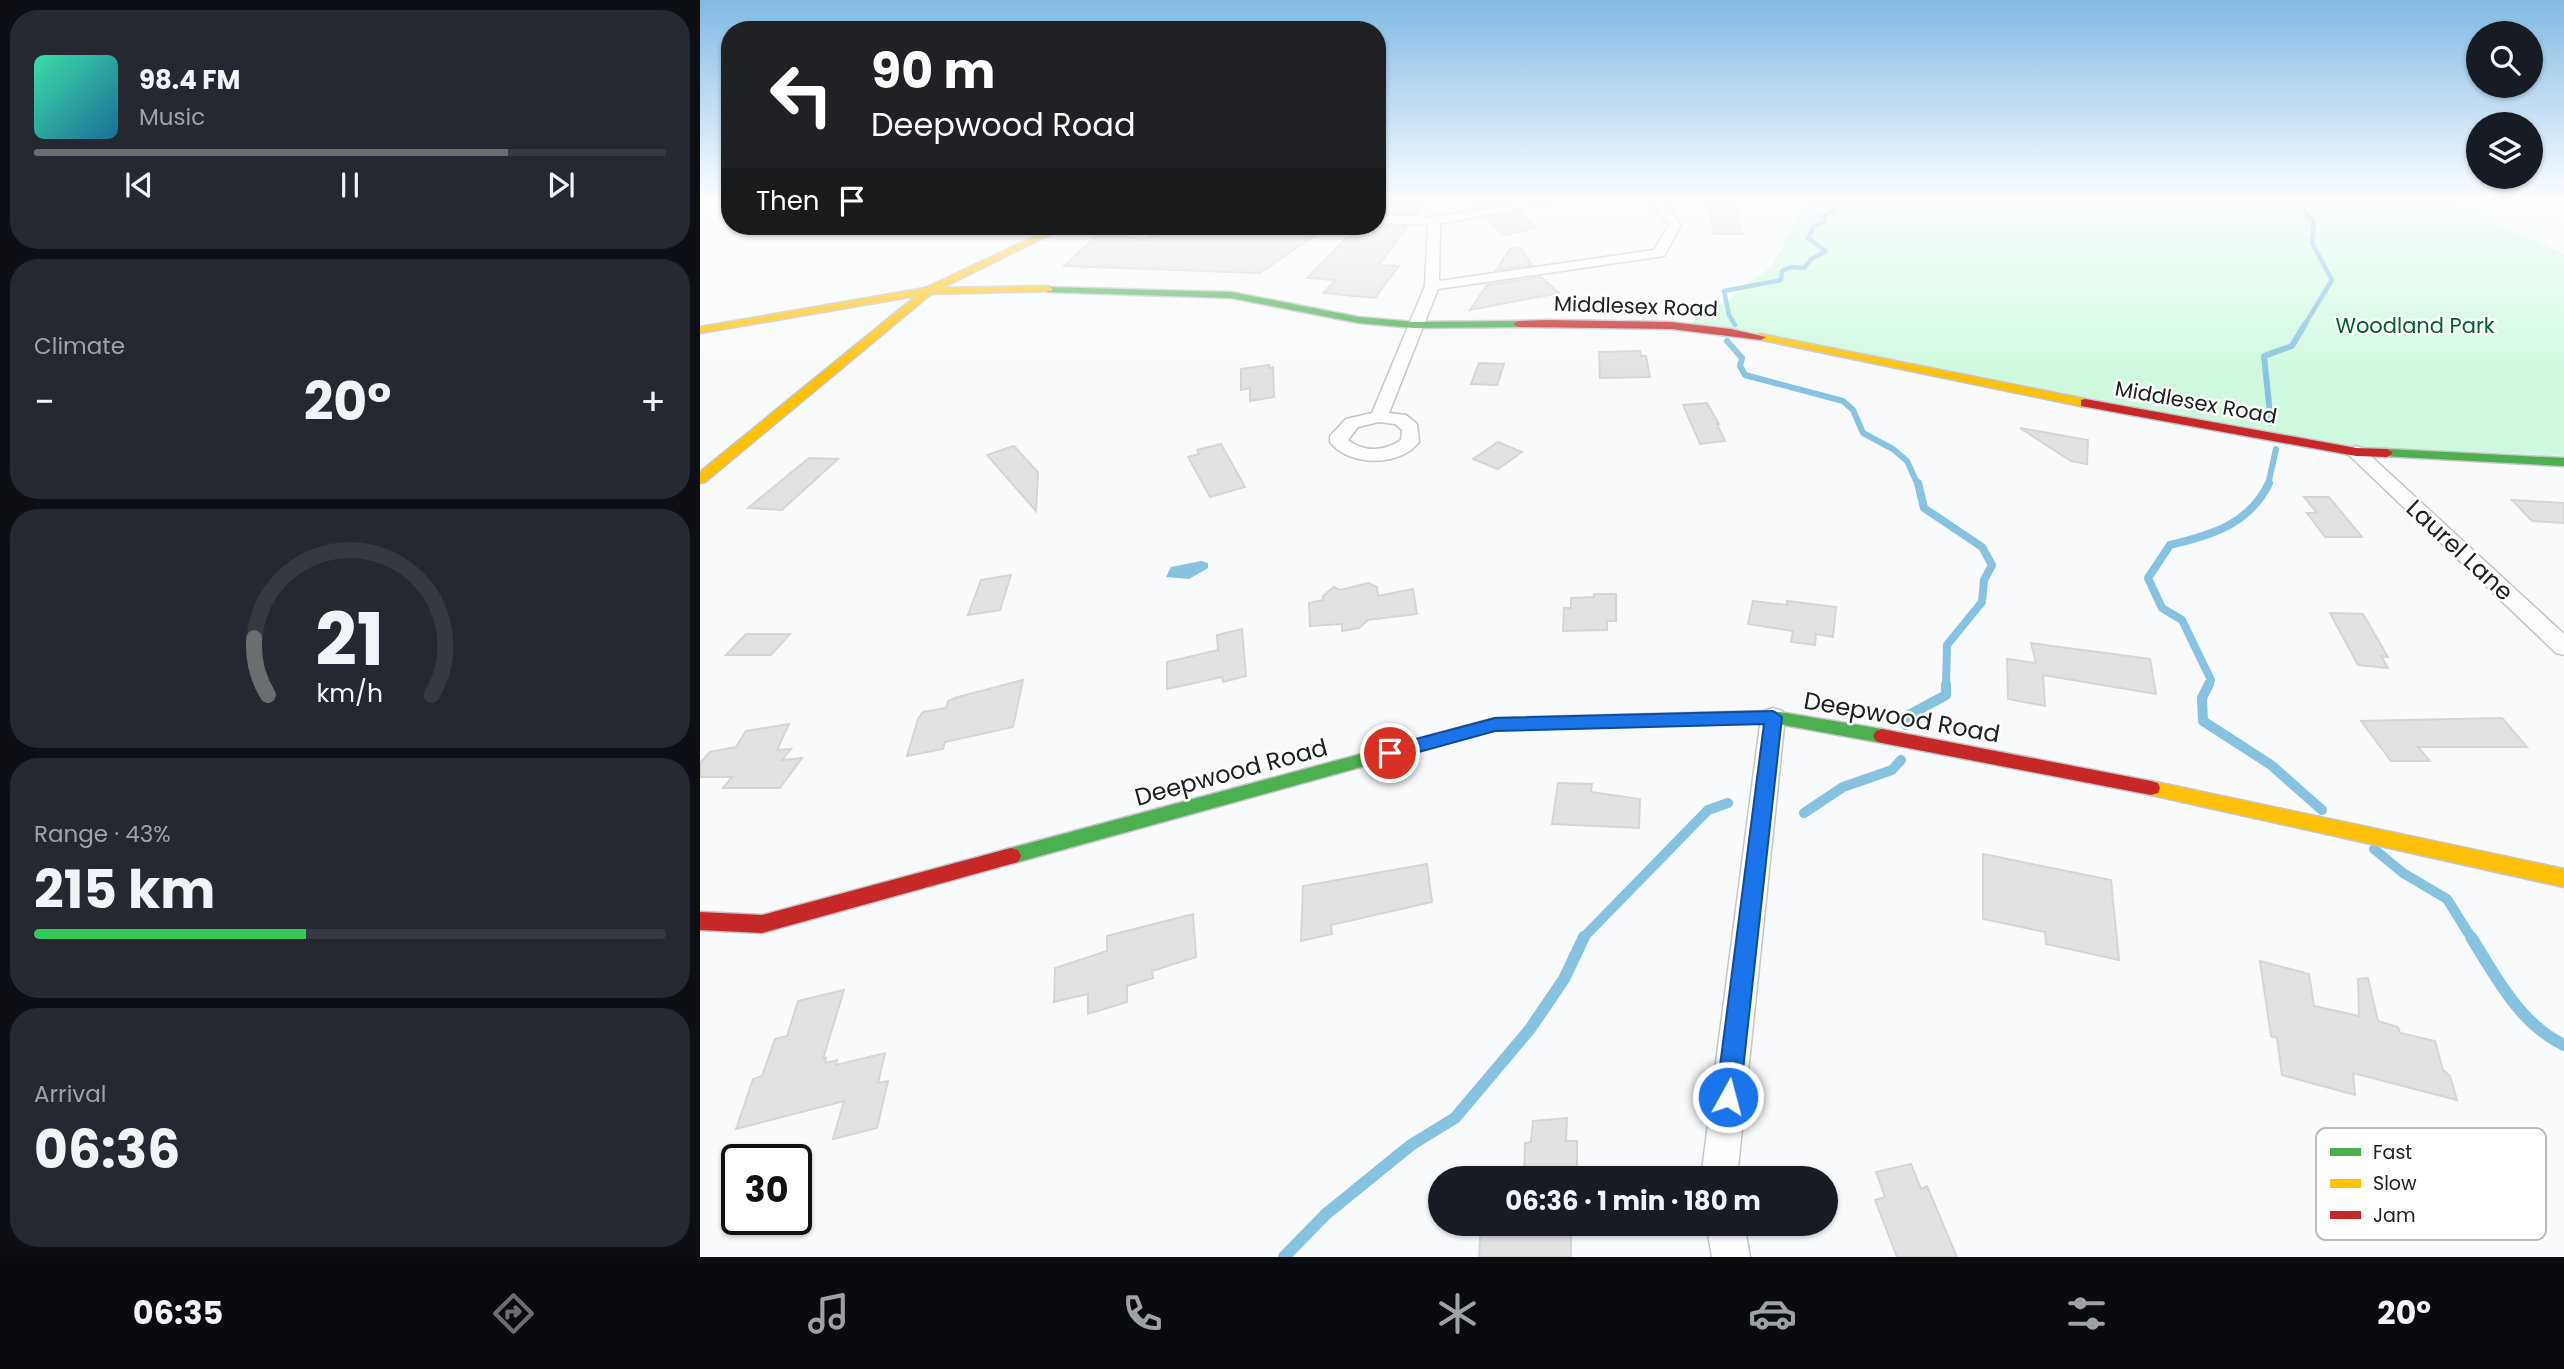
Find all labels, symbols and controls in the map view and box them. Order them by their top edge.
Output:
map controls [2466,21,2543,189]
button: search [2466,21,2543,98]
text: 90 m [871,37,995,105]
icon: left [756,49,847,140]
text: 98.4 FM [139,62,240,98]
text: Music [139,101,205,133]
text: Deepwood Road [871,102,1136,147]
button: layers [2466,112,2543,189]
icon: previous [120,166,158,204]
icon: pause [331,166,369,204]
icon: next [542,166,580,204]
icon: arrive [833,182,871,220]
text: Then [756,183,819,219]
street label: Middlesex Road [1554,289,1718,323]
park label: Woodland Park [2335,311,2495,340]
text: Climate [34,330,125,362]
text: 20° [304,365,391,438]
street label: Middlesex Road [2113,373,2279,431]
text: − [34,375,55,428]
text: + [640,375,666,428]
street label: Laurel Lane [2399,492,2521,608]
text: 21 [316,589,384,690]
text: km/h [317,675,383,710]
street label: Deepwood Road [1801,684,2003,750]
pin [1360,723,1420,783]
street label: Deepwood Road [1131,730,1331,814]
icon: arrive [1371,734,1409,772]
text: Range · 43% [34,818,171,850]
text: 215 km [34,853,215,926]
position arrow [1691,1060,1765,1134]
text: Arrival [34,1078,106,1110]
text: 06:36 [34,1113,180,1186]
legend [2316,1128,2546,1240]
text: Fast [2373,1139,2412,1166]
speed limit sign: 30 [721,1144,812,1235]
text: Slow [2373,1170,2417,1197]
text: 06:36 · 1 min · 180 m [1505,1183,1761,1219]
text: Jam [2373,1202,2415,1229]
icon: directions [489,1289,538,1338]
icon: music [804,1289,853,1338]
icon: phone [1118,1289,1167,1338]
icon: climate [1433,1289,1482,1338]
icon: car [1748,1289,1797,1338]
icon: filters [2062,1289,2111,1338]
text: 06:35 [133,1290,223,1335]
text: 20° [2377,1290,2431,1335]

